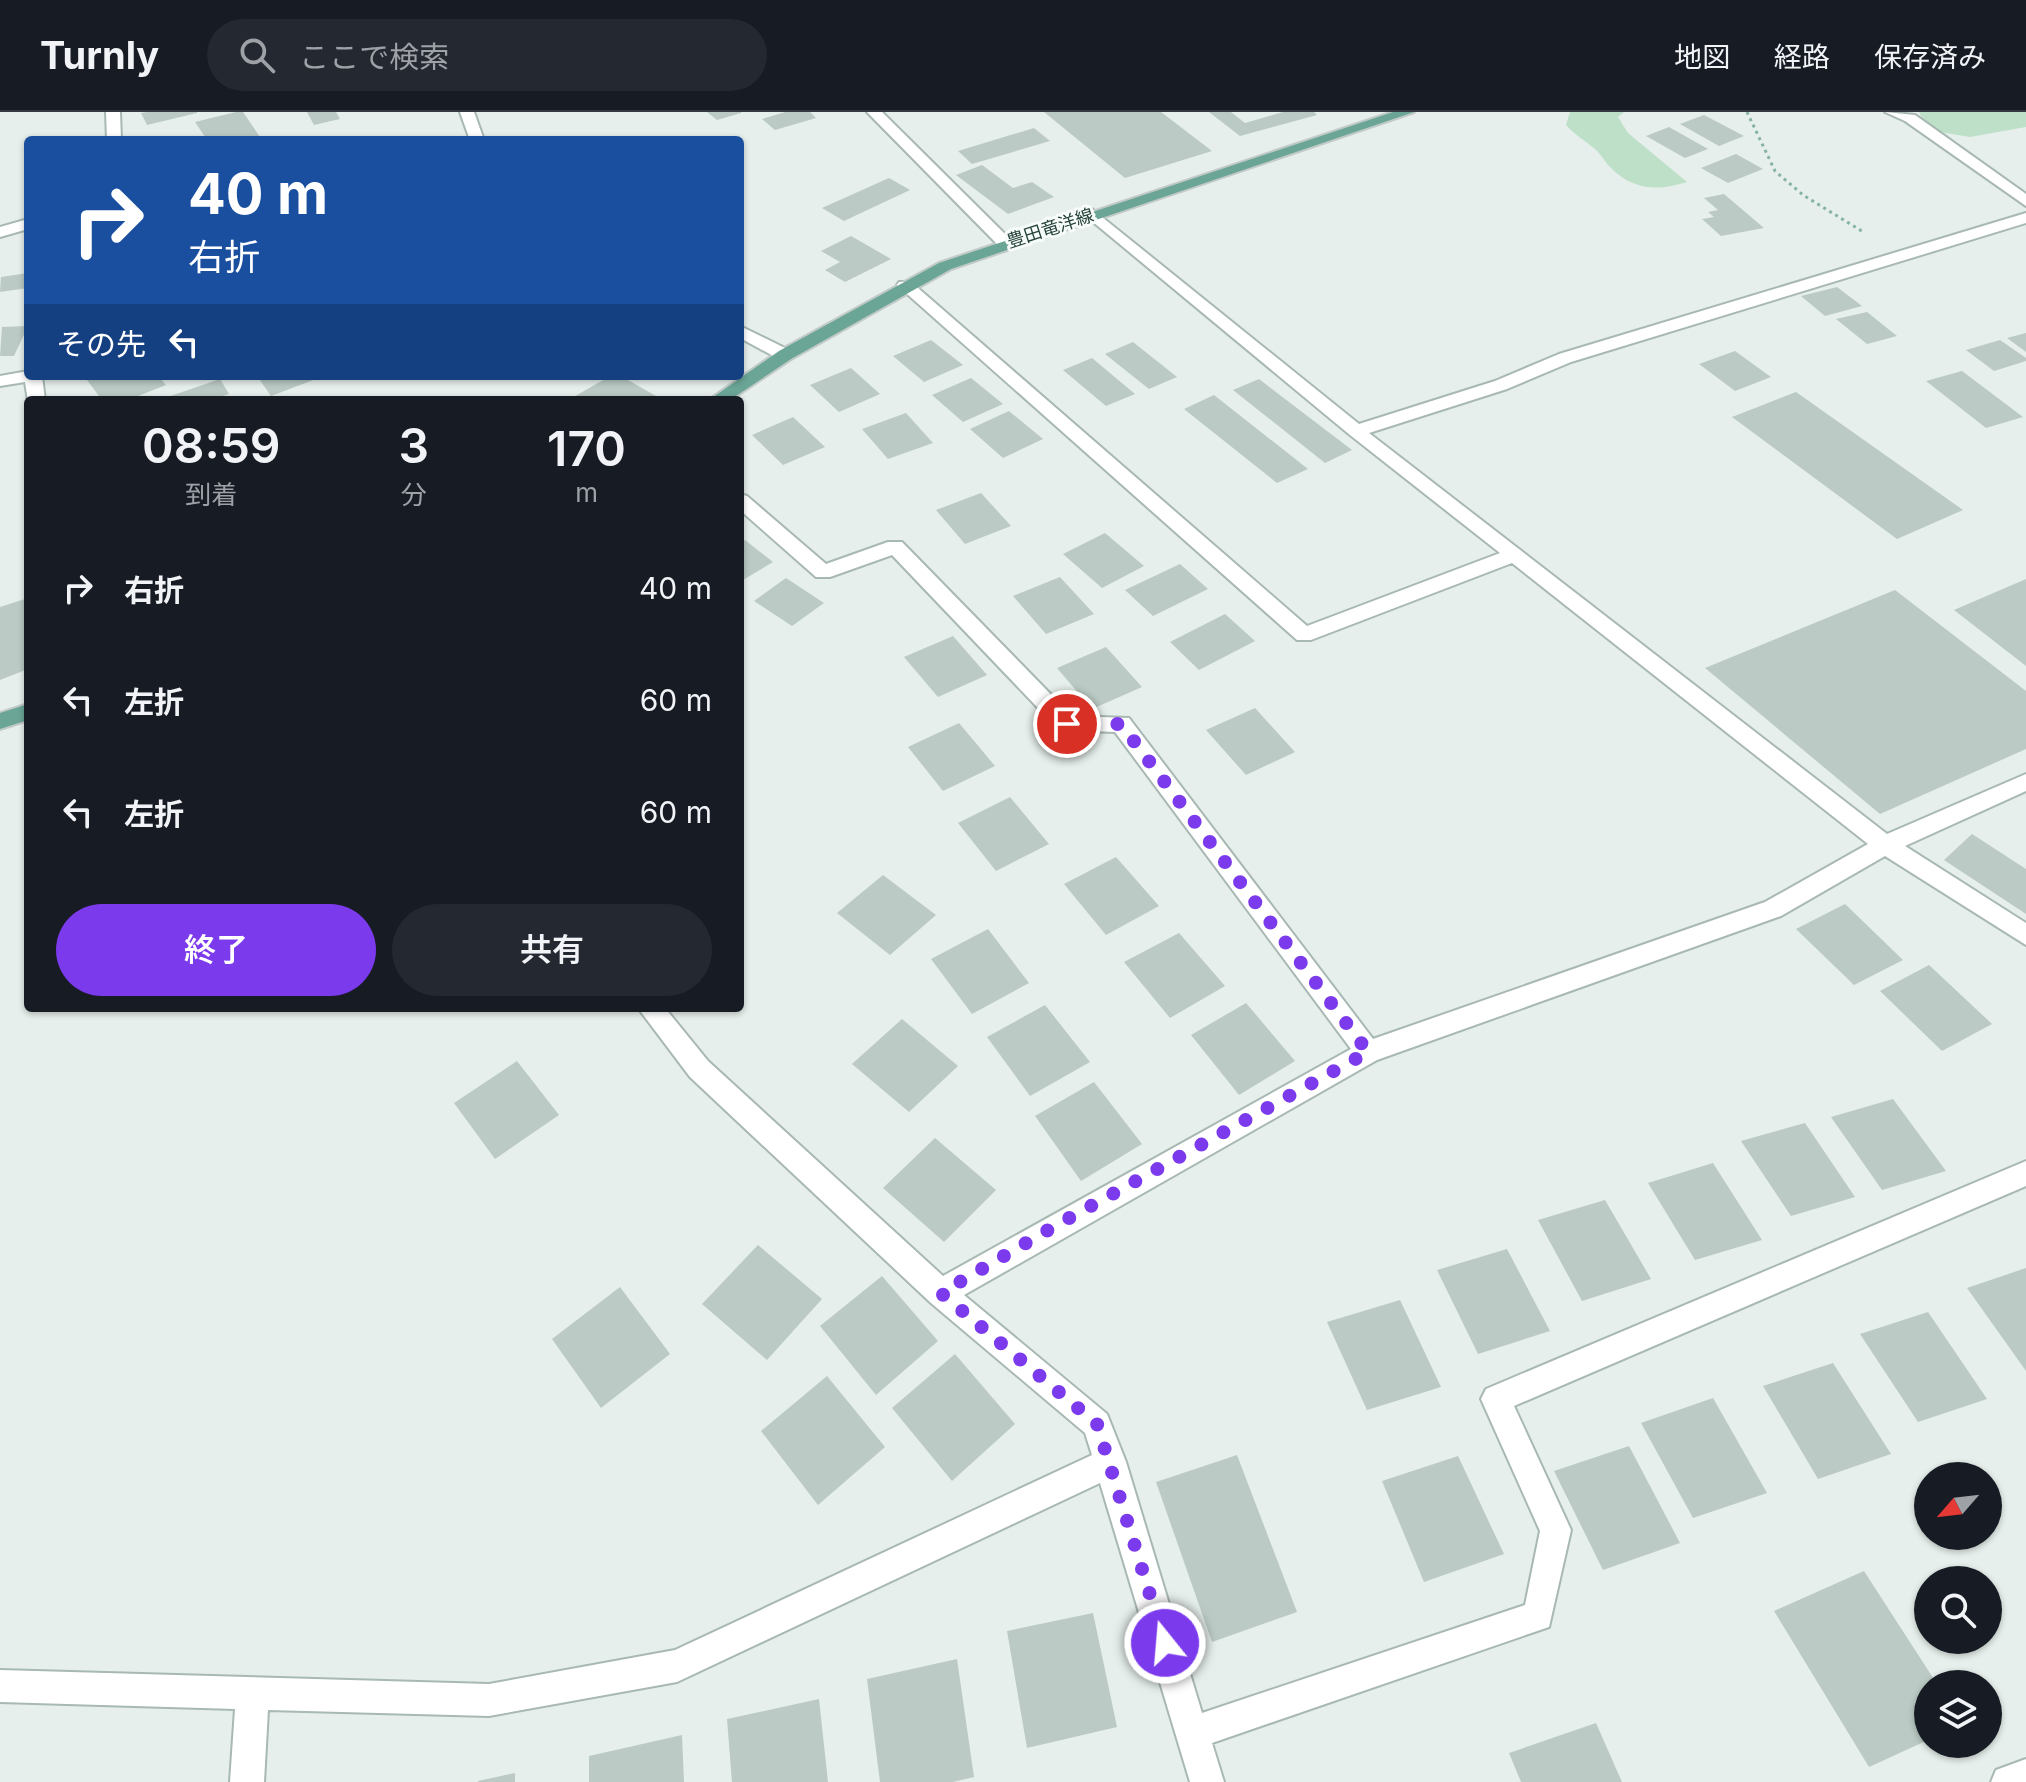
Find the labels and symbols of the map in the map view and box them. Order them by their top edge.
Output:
street label: 豊田竜洋線 [1004,204,1096,252]
pin [1033,690,1101,758]
north arrow [1914,1462,2002,1550]
position arrow [1123,1601,1207,1685]

